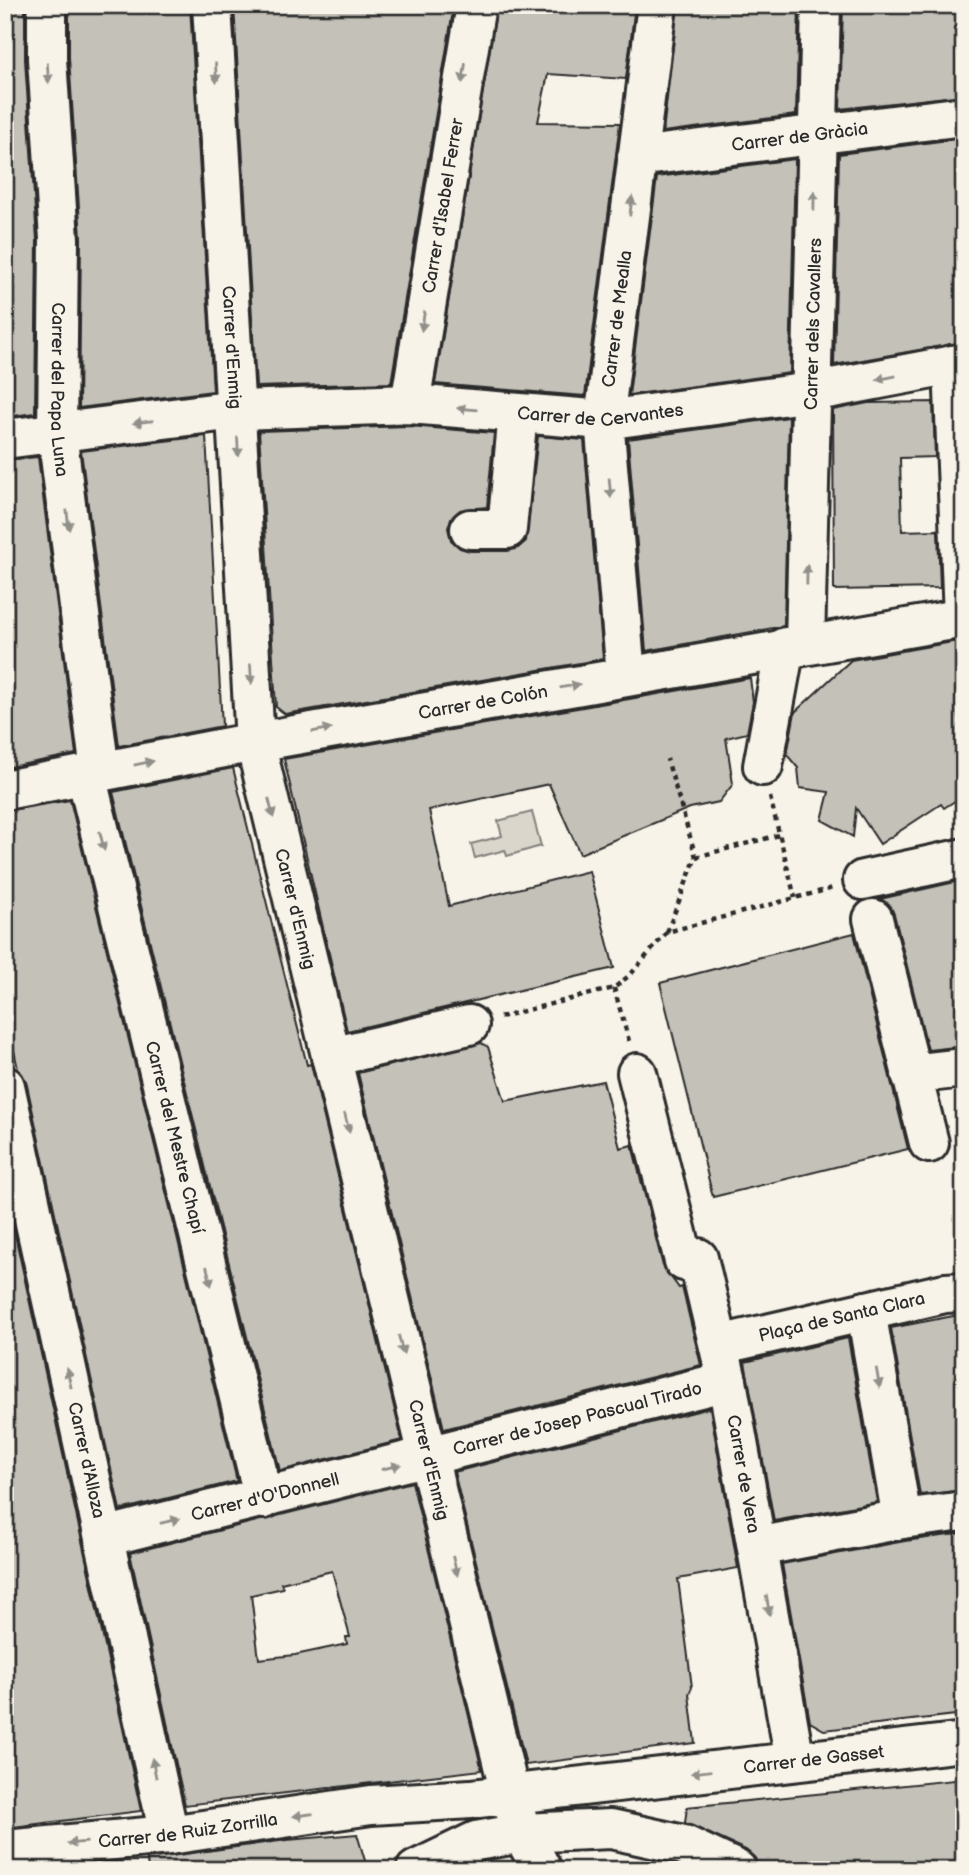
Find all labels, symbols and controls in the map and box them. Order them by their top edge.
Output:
one-way arrow [458,62,469,84]
one-way arrow [43,63,54,85]
one-way arrow [211,63,222,85]
street label: Carrer d'Isabel Ferrer [418,116,468,295]
street label: Carrer de Gràcia [730,118,869,156]
one-way arrow [808,190,820,212]
one-way arrow [626,195,637,217]
street label: Carrer dels Cavallers [801,238,826,410]
street label: Carrer de Mealla [598,249,637,389]
street label: Carrer d'Enmig [217,285,246,410]
street label: Carrer del Papa Luna [46,302,72,478]
one-way arrow [417,310,428,332]
one-way arrow [875,372,897,383]
street label: Carrer de Cervantes [516,399,685,431]
one-way arrow [455,403,477,414]
one-way arrow [132,416,154,427]
one-way arrow [232,436,243,458]
one-way arrow [605,477,616,499]
one-way arrow [63,510,74,532]
one-way arrow [801,564,812,586]
one-way arrow [246,664,257,686]
one-way arrow [559,680,581,691]
street label: Carrer de Colón [417,681,549,724]
one-way arrow [311,724,333,735]
one-way arrow [133,758,155,769]
one-way arrow [266,797,277,819]
one-way arrow [97,830,108,852]
street label: Carrer d'Enmig [270,846,320,972]
street label: Carrer del Mestre Chapí [141,1039,209,1237]
one-way arrow [342,1113,353,1135]
one-way arrow [204,1265,215,1287]
street label: Plaça de Santa Clara [757,1288,927,1347]
one-way arrow [396,1334,407,1356]
one-way arrow [64,1367,75,1389]
one-way arrow [873,1368,884,1390]
street label: Carrer de Josep Pascual Tirado [451,1378,704,1460]
street label: Carrer d'Enmig [404,1398,453,1523]
street label: Carrer d'Alloza [63,1400,109,1520]
street label: Carrer de Vera [722,1413,764,1535]
one-way arrow [380,1461,402,1472]
street label: Carrer d'O'Donnell [189,1469,341,1526]
one-way arrow [159,1516,181,1527]
one-way arrow [449,1555,460,1577]
one-way arrow [763,1594,774,1616]
street label: Carrer de Gasset [742,1741,886,1778]
one-way arrow [149,1757,160,1779]
one-way arrow [690,1767,712,1778]
street label: Carrer de Ruiz Zorrilla [97,1809,279,1852]
one-way arrow [292,1810,314,1821]
one-way arrow [66,1838,88,1849]

